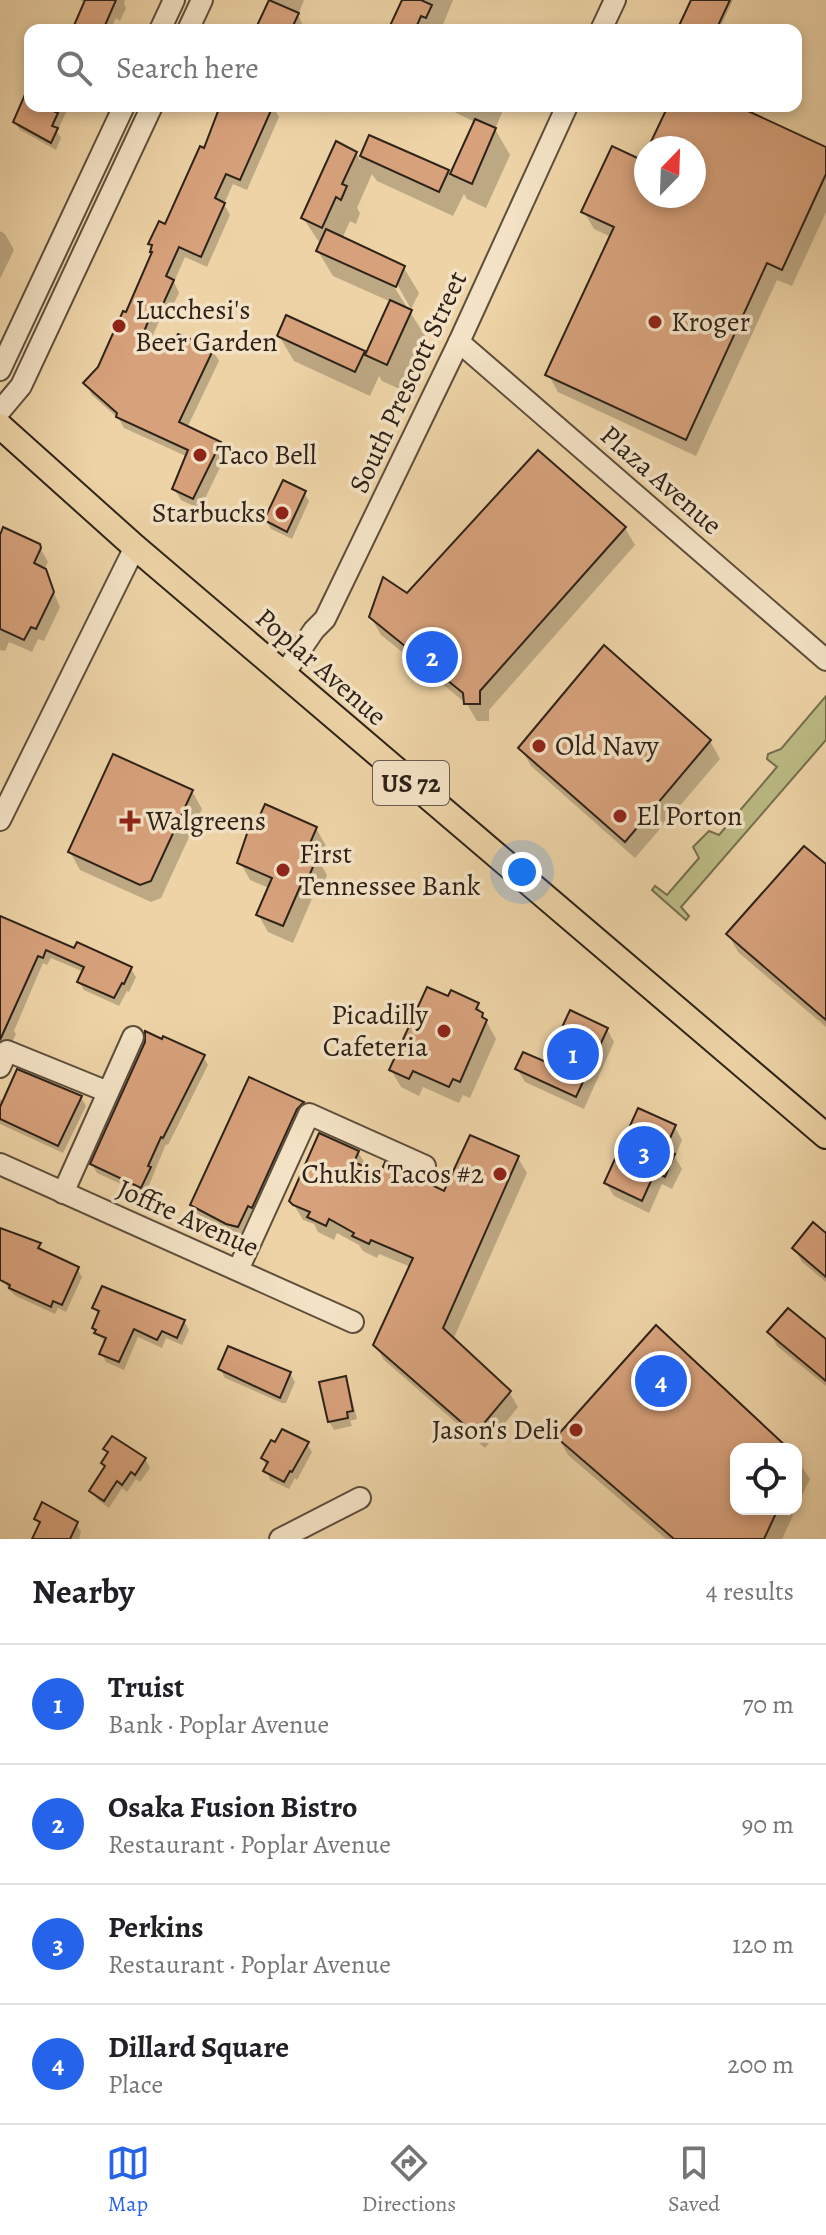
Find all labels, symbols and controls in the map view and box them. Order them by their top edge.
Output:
search box [24,24,802,112]
icon: search [52,46,96,90]
text: Search here [116,48,259,88]
north arrow [634,136,706,208]
street label: South Prescott Street [340,265,476,499]
place label: Lucchesi's Beer Garden [135,291,278,361]
place label: Kroger [671,303,751,341]
marker: Kroger [646,313,664,331]
marker: Lucchesi's Beer Garden [110,317,128,335]
street label: Plaza Avenue [592,416,730,544]
place label: Taco Bell [216,436,317,474]
marker: Taco Bell [191,446,209,464]
place label: Starbucks [152,494,266,532]
marker: Starbucks [273,504,291,522]
street label: Poplar Avenue [247,599,395,735]
pin: 2 [406,627,458,687]
place label: Old Navy [555,727,659,765]
marker: Old Navy [530,737,548,755]
road number: US 72 [373,761,449,805]
place label: El Porton [636,797,742,835]
place label: Walgreens [145,802,266,840]
marker: El Porton [611,807,629,825]
marker: Walgreens [121,812,139,830]
place label: First Tennessee Bank [299,835,481,905]
your location [502,852,542,892]
marker: First Tennessee Bank [274,861,292,879]
place label: Picadilly Cafeteria [323,996,428,1066]
marker: Picadilly Cafeteria [435,1022,453,1040]
pin: 1 [547,1024,599,1084]
pin: 3 [618,1122,670,1182]
place label: Chukis Tacos #2 [301,1155,484,1193]
marker: Chukis Tacos #2 [491,1165,509,1183]
street label: Joffre Avenue [111,1170,265,1266]
pin: 4 [635,1351,687,1411]
place label: Jason's Deli [432,1411,560,1449]
marker: Jason's Deli [567,1421,585,1439]
map controls [730,1443,802,1515]
button: locate [730,1443,802,1515]
text: Nearby [32,1568,135,1615]
text: 4 results [706,1574,794,1609]
text: Truist [108,1667,184,1707]
text: 1 [53,1687,63,1722]
text: 70 m [742,1687,794,1722]
text: Bank · Poplar Avenue [108,1707,329,1742]
text: Osaka Fusion Bistro [108,1787,357,1827]
text: 2 [52,1807,64,1842]
text: 90 m [742,1807,794,1842]
text: Restaurant · Poplar Avenue [108,1827,391,1862]
text: Perkins [108,1907,204,1947]
text: 3 [52,1927,64,1962]
text: 120 m [732,1927,794,1962]
text: Restaurant · Poplar Avenue [108,1947,391,1982]
text: Dillard Square [108,2027,289,2067]
text: 4 [52,2047,64,2082]
text: 200 m [727,2047,794,2082]
text: Place [108,2067,163,2102]
tab: Map [106,2141,150,2219]
tab: Directions [362,2141,456,2219]
tab: Saved [668,2141,720,2219]

